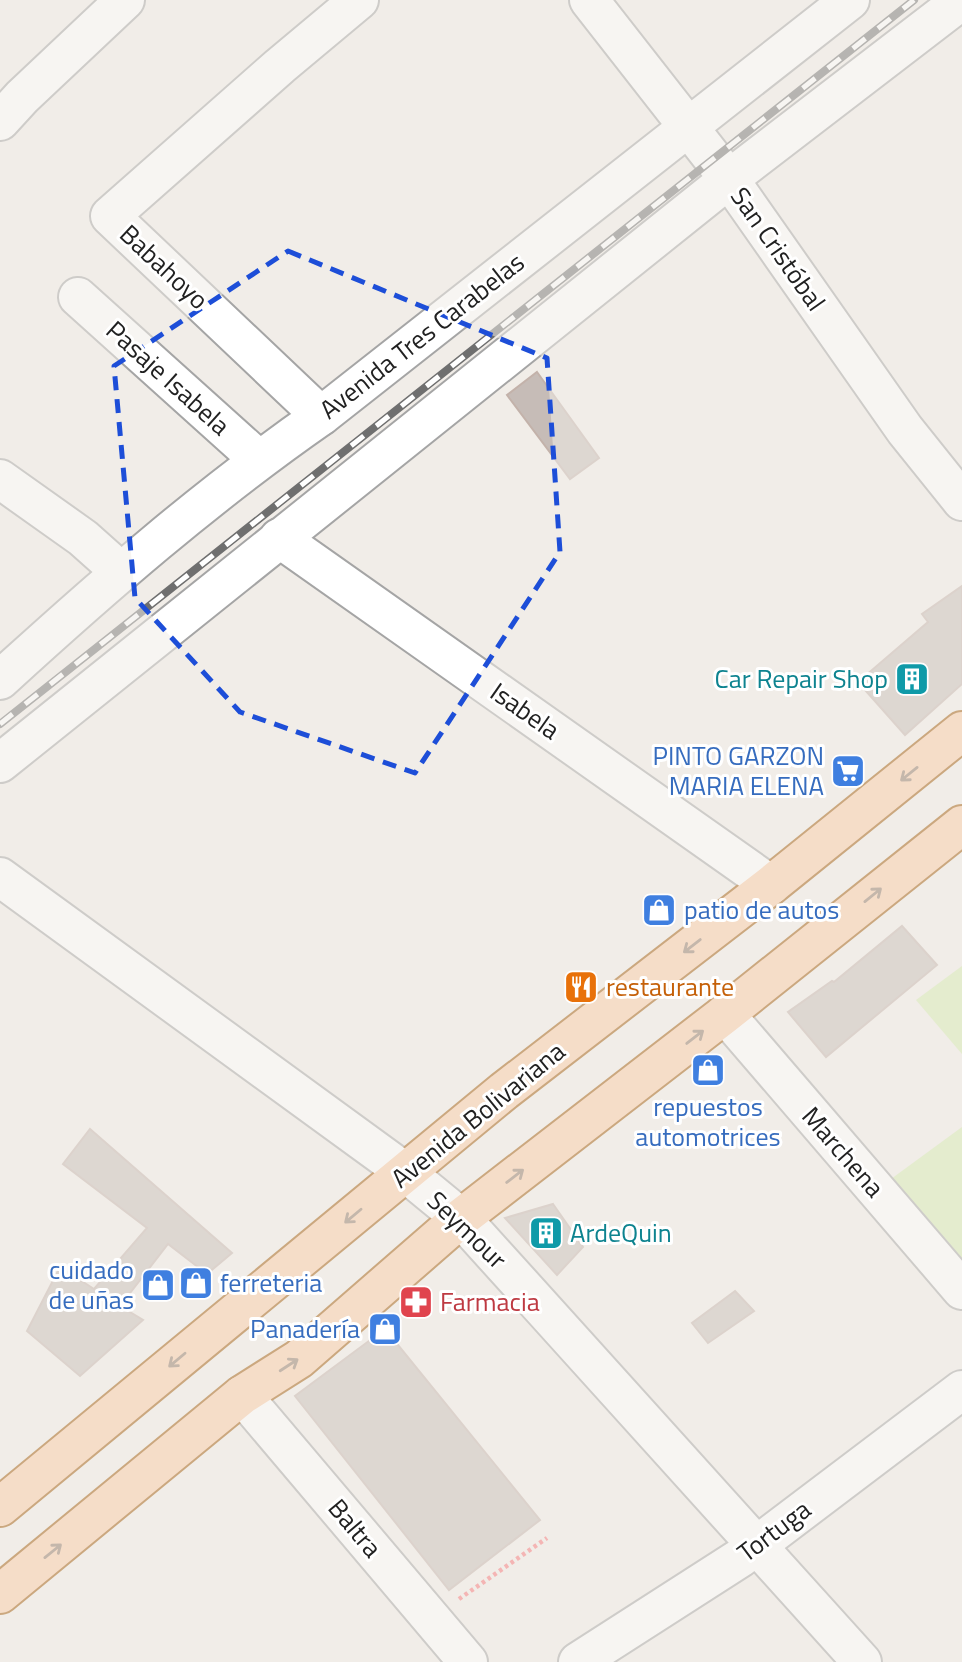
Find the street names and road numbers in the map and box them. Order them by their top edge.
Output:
street label: San Cristóbal [721,179,835,319]
street label: Babahoyo [111,215,218,318]
street label: Avenida Tres Carabelas [311,243,533,428]
street label: Pasaje Isabela [98,311,239,444]
street label: Isabela [482,672,568,749]
street label: Avenida Bolivariana [382,1032,573,1197]
street label: Marchena [793,1098,894,1206]
street label: Seymour [419,1182,516,1278]
street label: Baltra [319,1490,392,1566]
street label: Tortuga [729,1490,819,1571]

